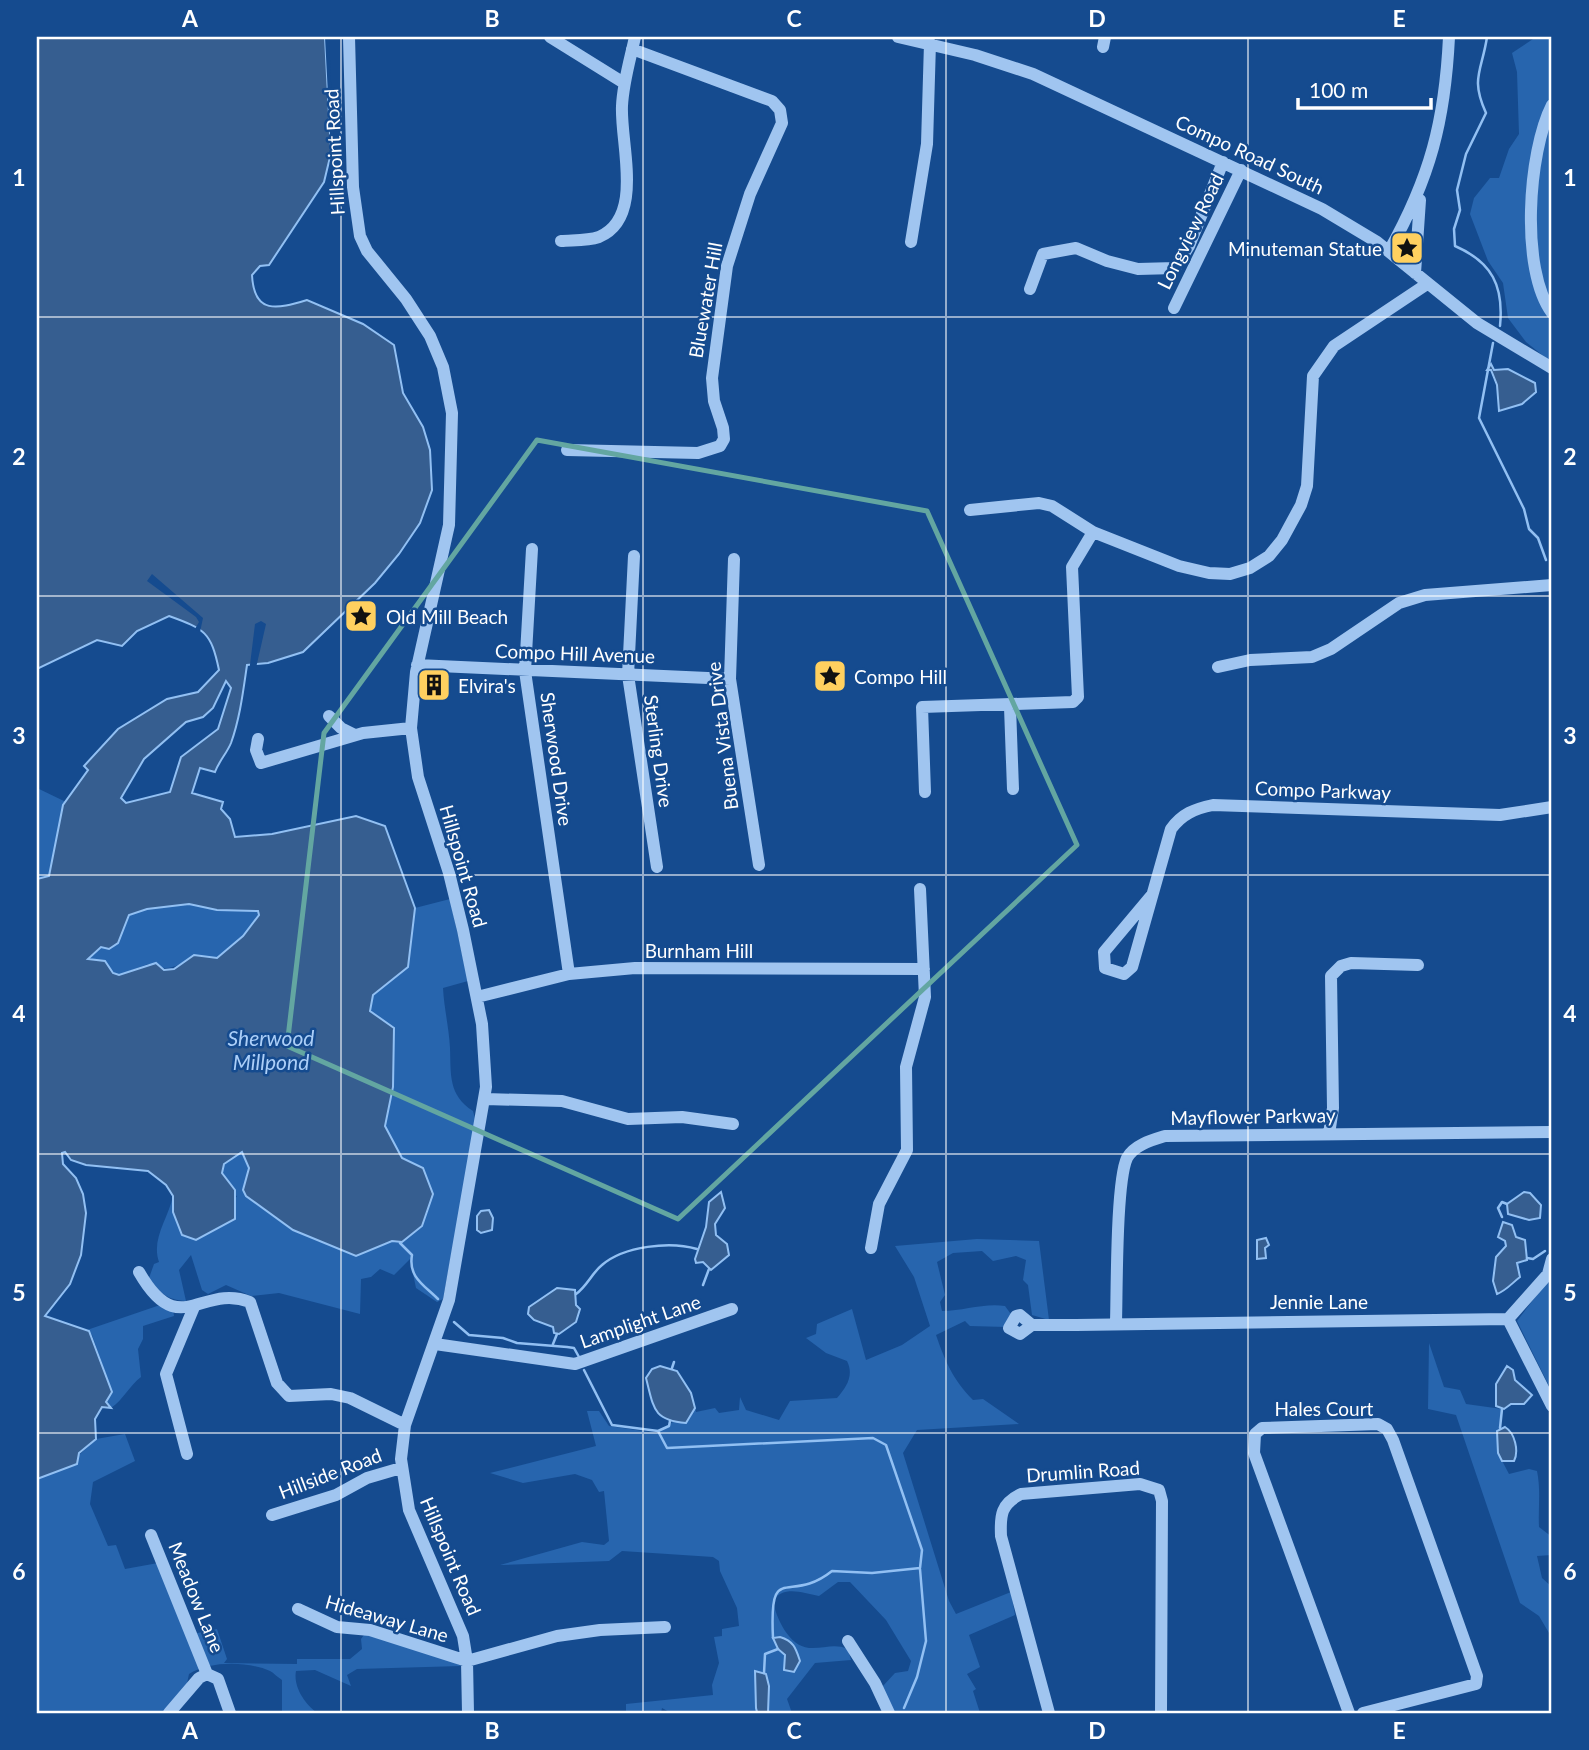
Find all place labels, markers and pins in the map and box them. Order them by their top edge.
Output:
place icon: Minuteman Statue [1388,229,1426,267]
place label: Minuteman Statue [1228,237,1382,260]
place icon: Old Mill Beach [342,597,380,635]
place label: Old Mill Beach [386,605,508,628]
place icon: Compo Hill [811,657,849,695]
place label: Compo Hill [854,665,947,688]
building icon: Elvira's [415,666,453,704]
place label: Elvira's [458,674,516,697]

